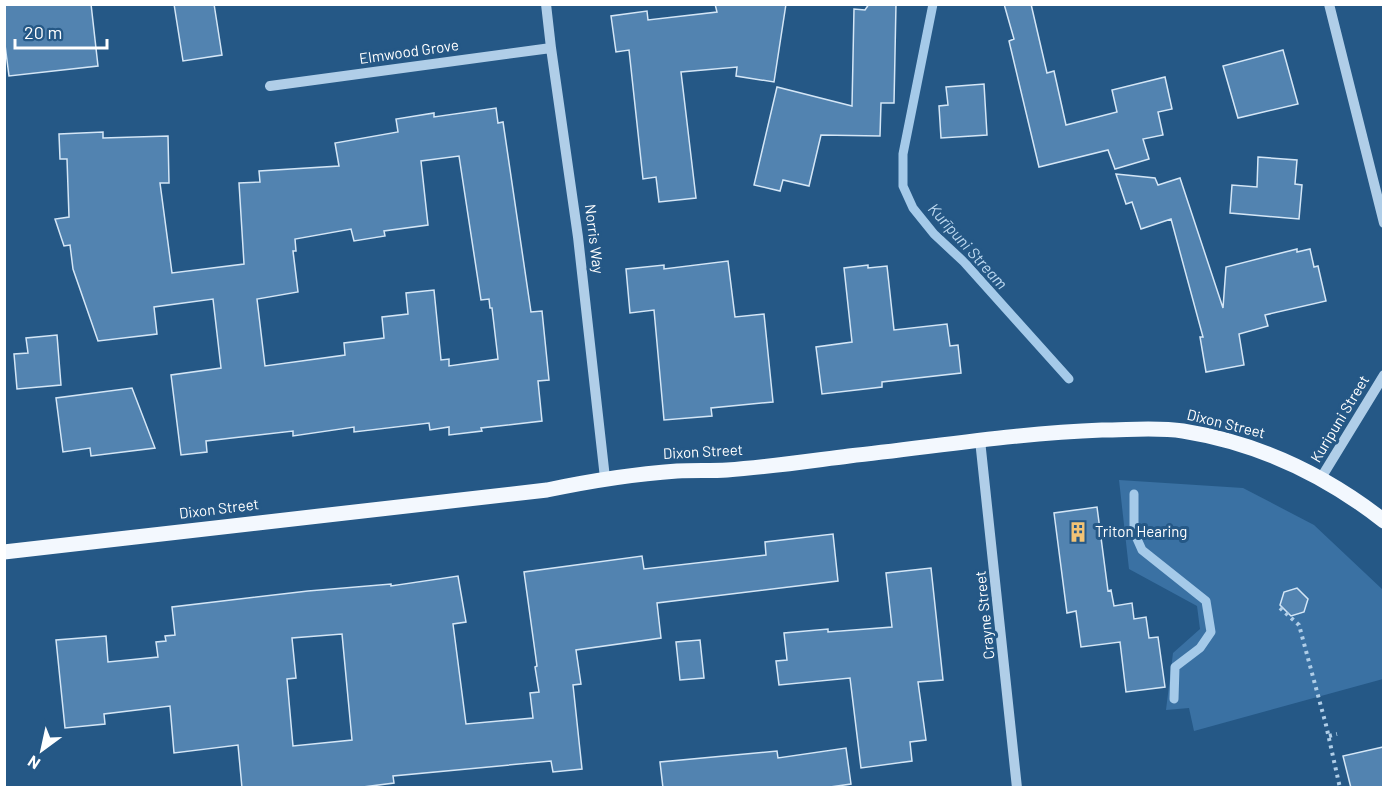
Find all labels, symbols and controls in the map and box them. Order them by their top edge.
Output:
scale bar [15,12,106,50]
text: 20 m [24,21,62,43]
street label: Elmwood Grove [358,35,460,67]
water label: Kurīpuni Stream [925,199,1012,293]
street label: Norris Way [582,203,608,275]
street label: Kuripuni Street [1306,372,1372,465]
street label: Dixon Street [1185,405,1267,441]
street label: Dixon Street [662,440,743,462]
street label: Dixon Street [178,494,260,522]
building icon: Triton Hearing [1066,520,1090,544]
place label: Triton Hearing [1095,522,1187,540]
street label: Crayne Street [970,570,998,660]
north arrow [12,720,72,780]
text: N [24,752,43,774]

